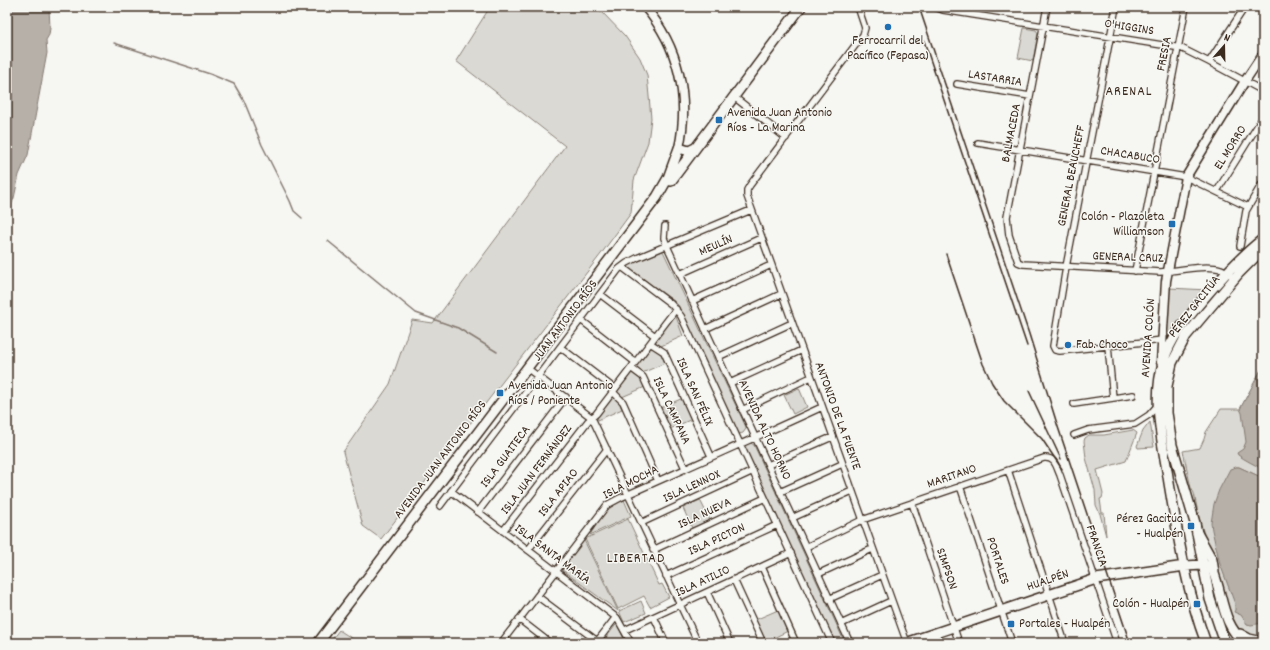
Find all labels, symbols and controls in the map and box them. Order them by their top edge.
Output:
street label: O'HIGGINS [1103,15,1155,41]
marker: Ferrocarril del Pacífico (Fepasa) [883,22,893,32]
north arrow [1204,26,1244,66]
text: N [1221,30,1233,47]
place label: Ferrocarril del Pacífico (Fepasa) [847,32,929,66]
street label: FRESIA [1152,35,1178,73]
street label: LASTARRIA [967,65,1023,93]
district label: ARENAL [1105,82,1153,102]
street label: BALMACEDA [997,102,1027,164]
place label: Avenida Juan Antonio Ríos - La Marina [727,104,832,138]
marker: Avenida Juan Antonio Ríos - La Marina [714,115,724,125]
street label: EL MORRO [1210,122,1252,174]
street label: GENERAL BEAUCHEFF [1053,124,1091,228]
street label: CHACABUCO [1099,142,1161,170]
place label: Colón - Plazoleta Williamson [1081,208,1165,242]
marker: Colón - Plazoleta Williamson [1167,219,1177,229]
street label: MEULÍN [696,230,736,262]
street label: GENERAL CRUZ [1092,247,1164,269]
street label: PÉREZ GACITÚA [1164,272,1226,342]
street label: JUAN ANTONIO RÍOS [529,276,603,366]
street label: AVENIDA COLÓN [1137,298,1161,378]
place label: Fab. Choco [1076,336,1128,355]
marker: Fab. Choco [1063,340,1073,350]
street label: ISLA SAN FÉLIX [670,355,718,430]
street label: ANTONIO DE LA FUENTE [809,359,865,473]
street label: ISLA CAMPANA [647,374,695,448]
place label: Avenida Juan Antonio Ríos / Poniente [508,377,613,411]
street label: AVENIDA ALTO HORNO [732,377,796,483]
marker: Avenida Juan Antonio Ríos / Poniente [495,388,505,398]
street label: AVENIDA JUAN ANTONIO RÍOS [390,396,492,523]
street label: ISLA JUAN FERNÁNDEZ [497,421,577,519]
street label: ISLA GUAITECA [476,422,536,492]
street label: MARITANO [925,460,979,494]
street label: ISLA MOCHA [600,461,662,505]
street label: ISLA APIAO [534,465,584,521]
street label: ISLA LENNOX [660,465,724,509]
street label: ISLA NUEVA [675,493,735,535]
place label: Pérez Gacitúa - Hualpén [1116,510,1184,544]
street label: ISLA PICTON [686,519,748,561]
street label: ISLA SANTA MARÍA [510,520,594,590]
marker: Pérez Gacitúa - Hualpén [1186,521,1196,531]
street label: FRANCIA [1080,522,1112,570]
street label: PORTALES [980,535,1014,587]
street label: SIMPSON [930,546,962,592]
district label: LIBERTAD [607,549,665,569]
street label: ISLA ATILIO [673,561,733,603]
street label: HUALPÉN [1024,565,1072,597]
place label: Colón - Hualpén [1112,595,1189,614]
marker: Colón - Hualpén [1192,599,1202,609]
place label: Portales - Hualpén [1019,615,1110,634]
marker: Portales - Hualpén [1006,619,1016,629]

